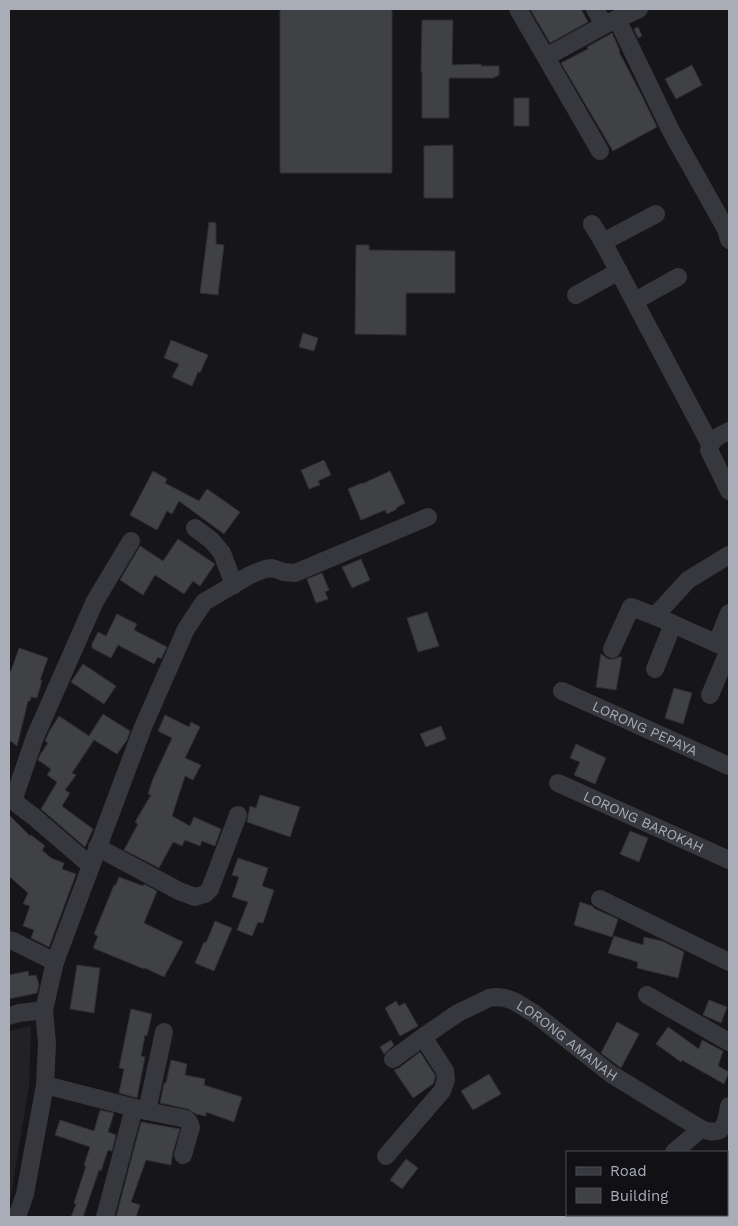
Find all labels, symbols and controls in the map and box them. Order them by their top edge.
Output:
street label: LORONG PEPAYA [590,698,700,759]
street label: LORONG BAROKAH [581,788,706,856]
street label: LORONG AMANAH [514,997,621,1084]
legend [566,1151,728,1216]
text: Road [610,1162,647,1180]
text: Building [610,1187,668,1205]

